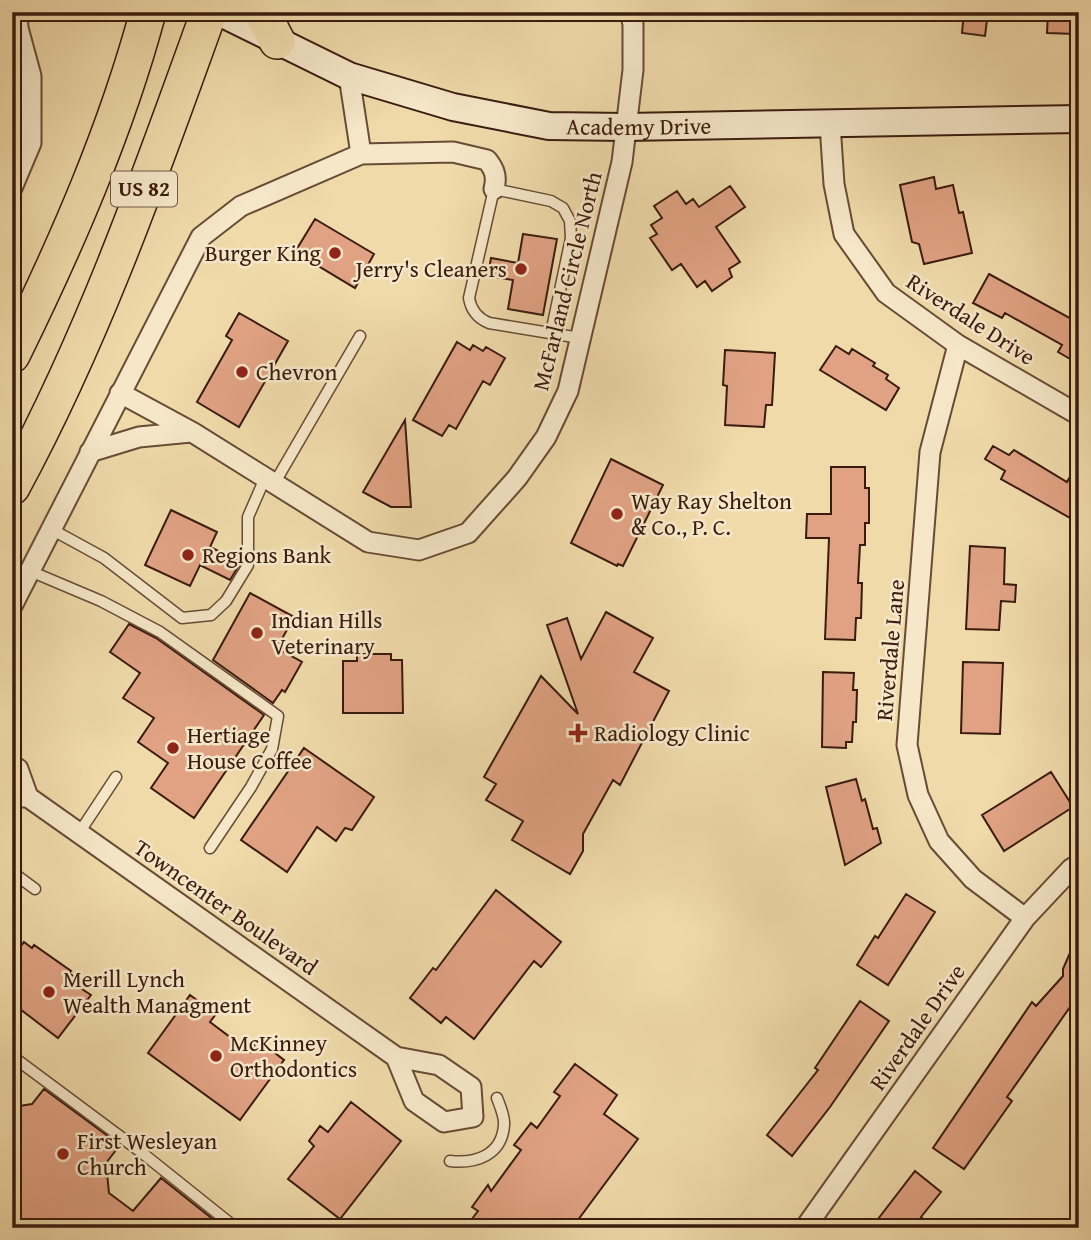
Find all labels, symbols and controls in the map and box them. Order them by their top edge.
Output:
street label: Academy Drive [566,108,712,143]
street label: McFarland Circle North [523,168,610,394]
road number: US 82 [111,172,177,206]
place label: Burger King [205,236,322,269]
marker: Burger King [327,245,343,261]
place label: Jerry's Cleaners [353,252,507,285]
marker: Jerry's Cleaners [513,261,529,277]
street label: Riverdale Drive [900,265,1042,373]
place label: Chevron [256,355,338,388]
marker: Chevron [234,364,250,380]
place label: Way Ray Shelton & Co., P. C. [631,484,792,543]
marker: Way Ray Shelton & Co., P. C. [609,506,625,522]
place label: Regions Bank [202,538,332,571]
marker: Regions Bank [180,547,196,563]
street label: Riverdale Lane [867,578,912,722]
place label: Indian Hills Veterinary [271,603,382,662]
marker: Indian Hills Veterinary [249,625,265,641]
place label: Radiology Clinic [594,716,750,749]
place label: Hertiage House Coffee [187,718,312,777]
marker: Radiology Clinic [568,723,588,743]
marker: Hertiage House Coffee [165,740,181,756]
street label: Towncenter Boulevard [128,831,326,983]
street label: Riverdale Drive [861,957,972,1097]
place label: Merill Lynch Wealth Managment [63,962,251,1021]
marker: Merill Lynch Wealth Managment [41,984,57,1000]
place label: McKinney Orthodontics [230,1026,357,1085]
marker: McKinney Orthodontics [208,1048,224,1064]
place label: First Wesleyan Church [77,1124,217,1183]
marker: First Wesleyan Church [55,1146,71,1162]

